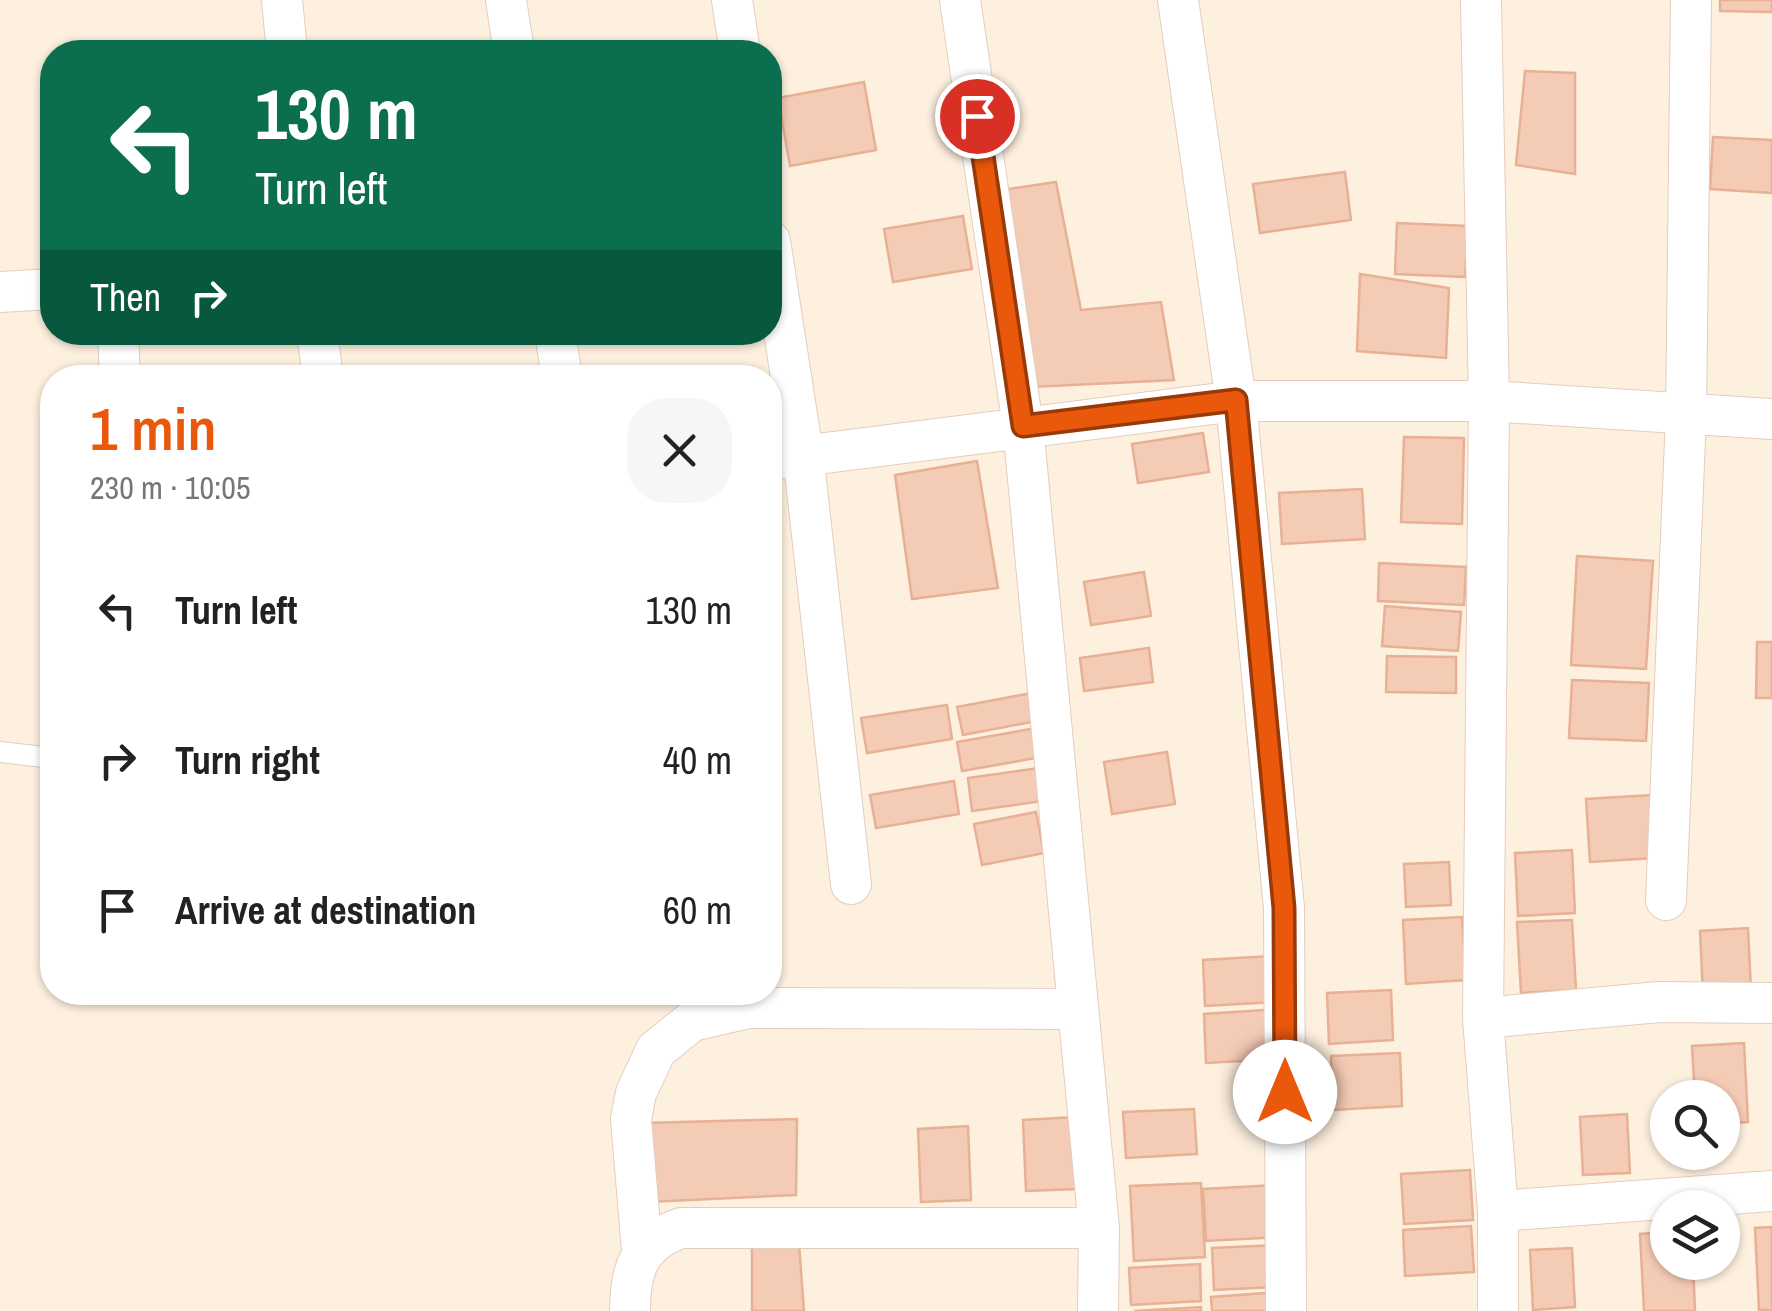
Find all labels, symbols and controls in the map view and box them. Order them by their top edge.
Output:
text: 130 m [255,67,418,161]
pin [935,74,1020,159]
icon: left [90,80,220,210]
icon: arrive [950,89,1005,144]
text: Turn left [255,157,387,218]
icon: right [181,270,236,325]
text: Then [90,272,161,323]
text: 1 min [90,388,217,469]
button: close [627,398,732,503]
text: 230 m · 10:05 [90,466,250,509]
icon: left [90,583,145,638]
text: Turn left [175,585,297,636]
text: 130 m [645,585,732,636]
icon: right [90,733,145,788]
text: Turn right [175,735,320,786]
text: 40 m [663,735,732,786]
icon: arrive [90,883,145,938]
text: Arrive at destination [175,885,476,936]
text: 60 m [663,885,732,936]
position arrow [1233,1040,1337,1144]
map controls [1650,1080,1740,1280]
button: search [1650,1080,1740,1170]
button: layers [1650,1190,1740,1280]

